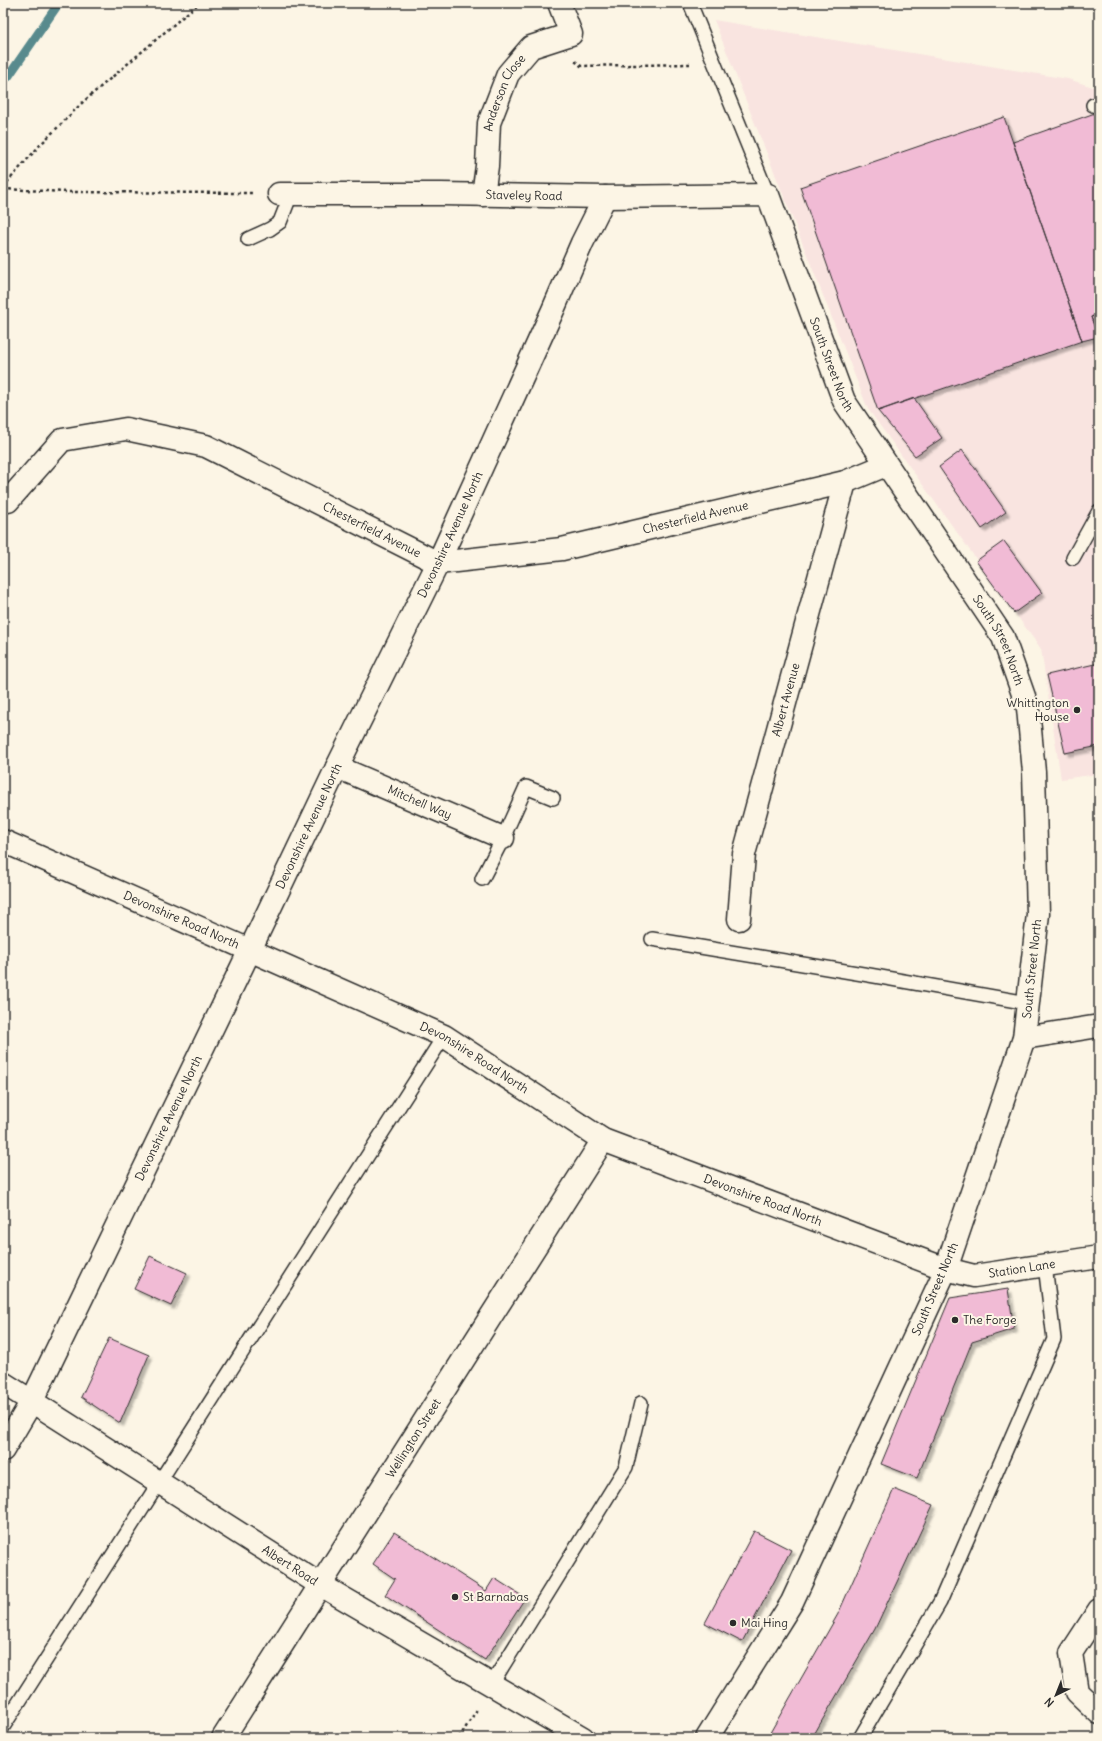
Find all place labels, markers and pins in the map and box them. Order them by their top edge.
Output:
place label: Whittington House [1006,695,1069,724]
marker: Whittington House [1072,705,1082,715]
place label: The Forge [963,1312,1016,1327]
marker: The Forge [950,1315,960,1325]
place label: St Barnabas [463,1589,529,1604]
marker: St Barnabas [450,1592,460,1602]
place label: Mai Hing [741,1615,788,1630]
marker: Mai Hing [728,1618,738,1628]

